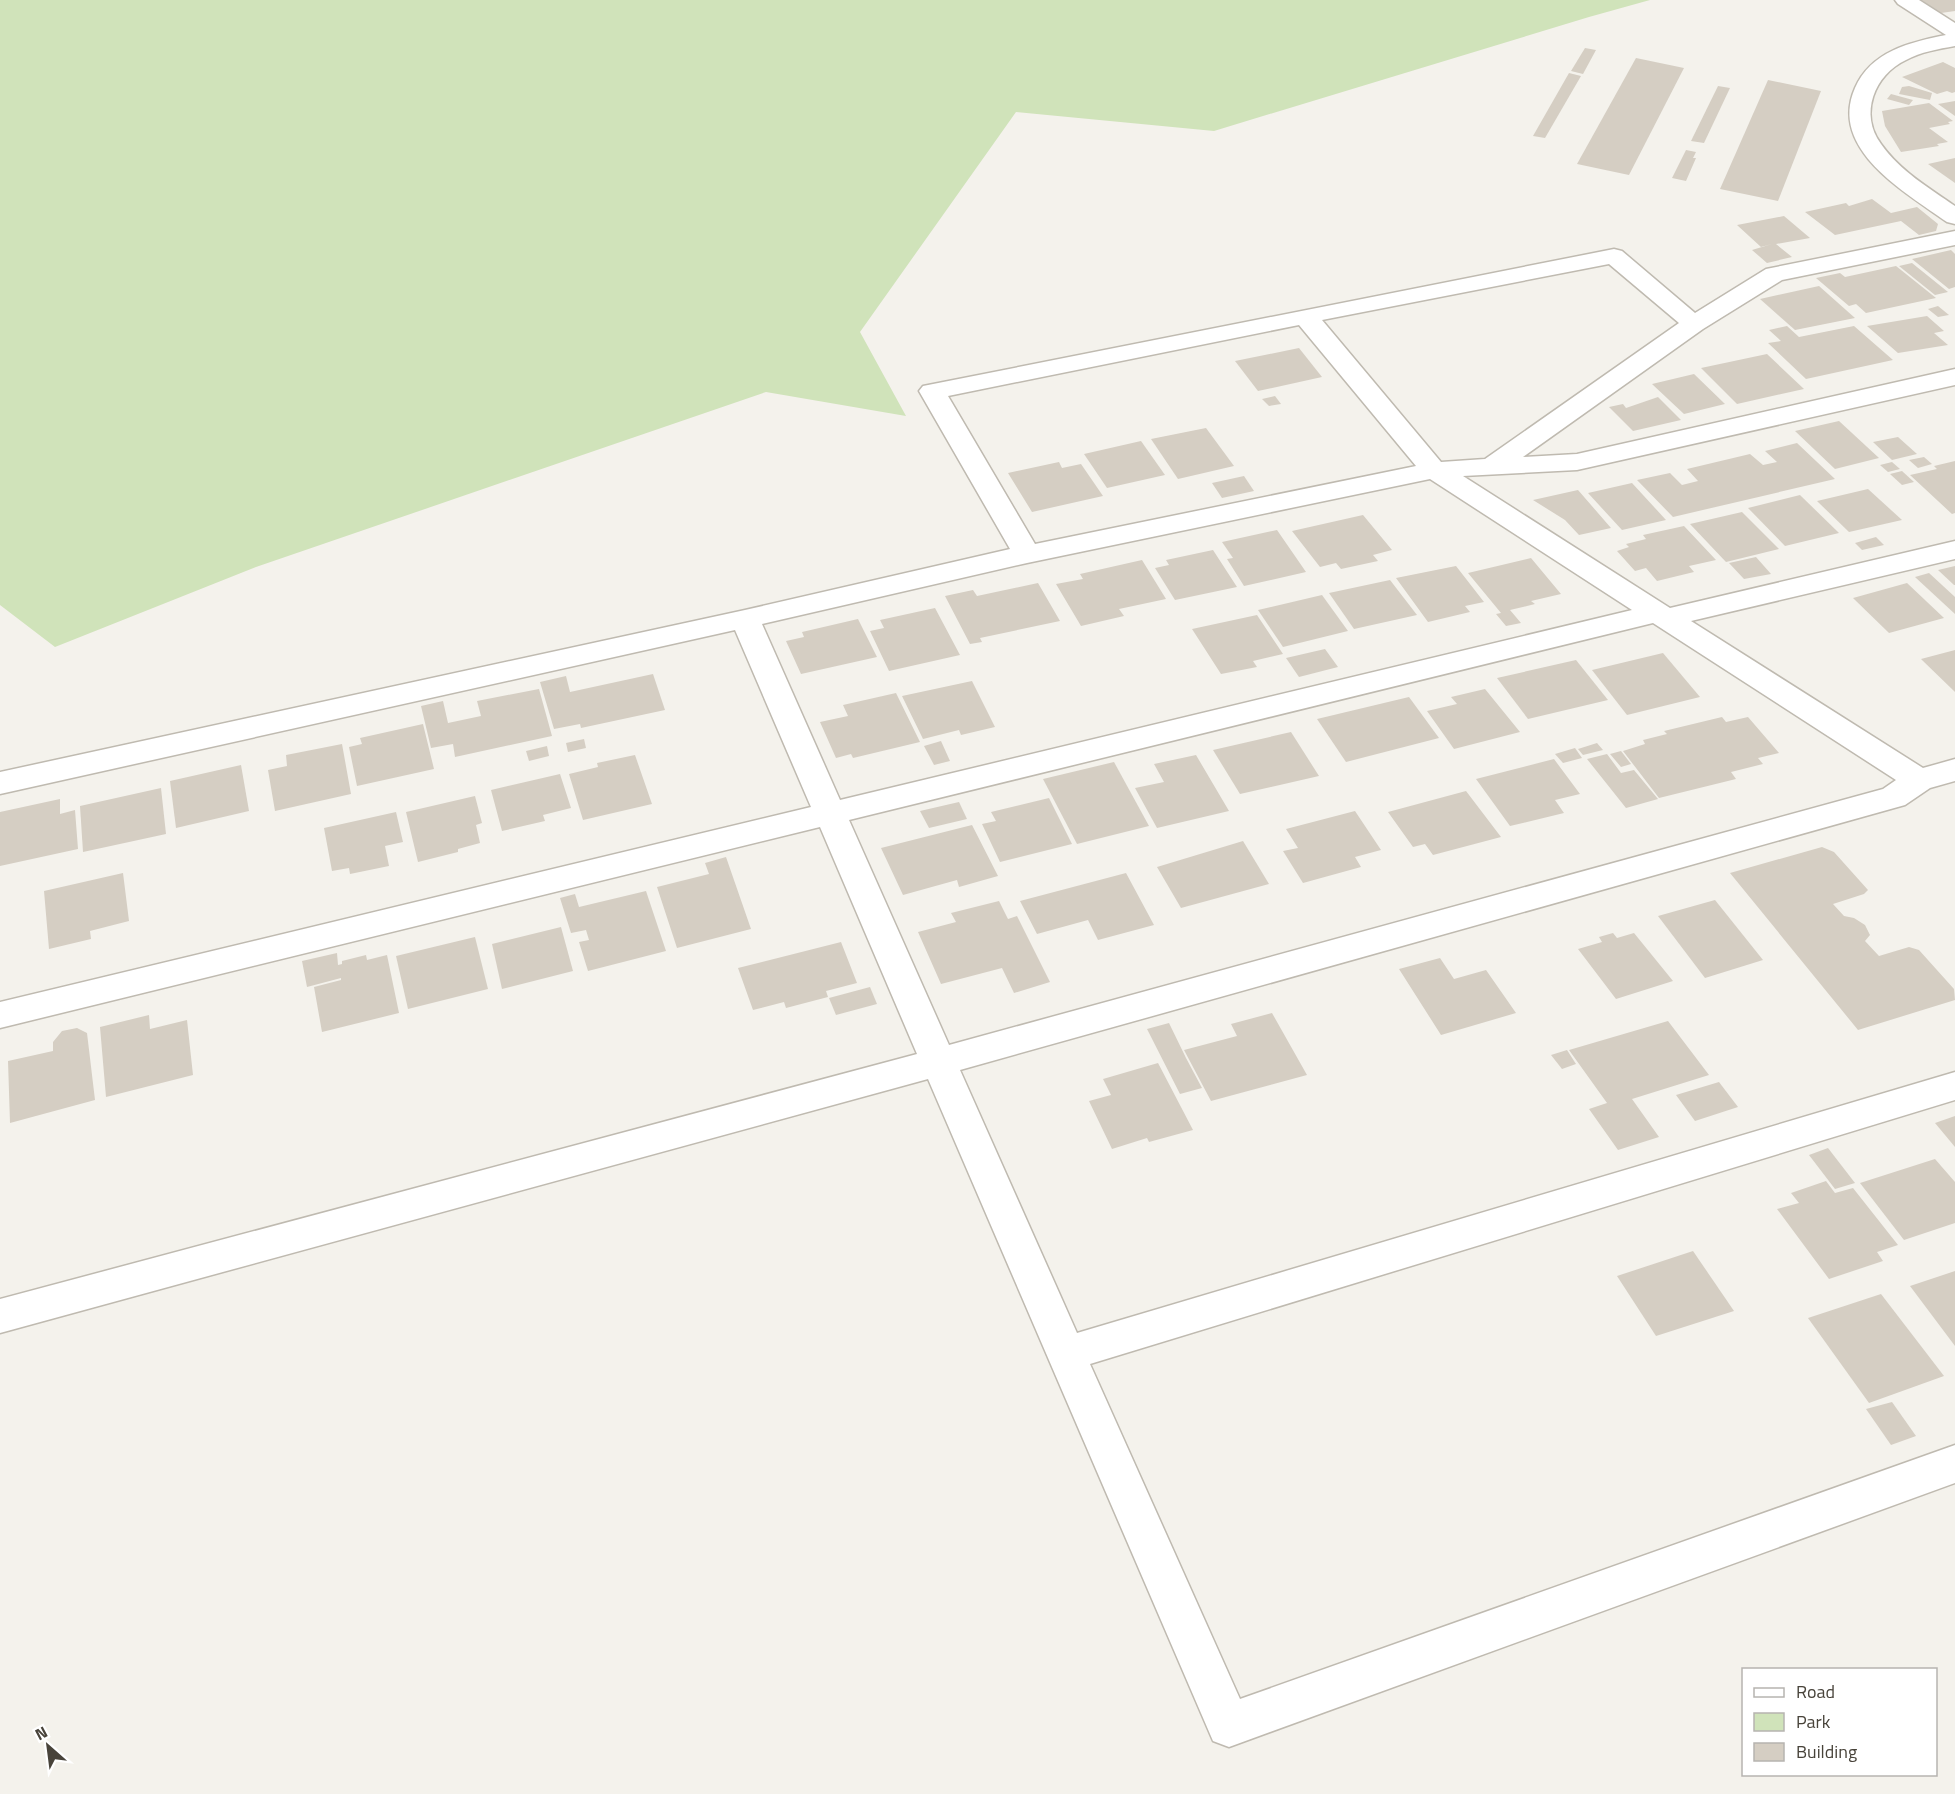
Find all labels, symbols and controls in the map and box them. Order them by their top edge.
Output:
legend [1742,1668,1937,1776]
text: Road [1796,1678,1835,1705]
text: Park [1796,1708,1831,1735]
north arrow [18,1716,78,1776]
text: N [30,1720,51,1746]
text: Building [1796,1738,1857,1765]

